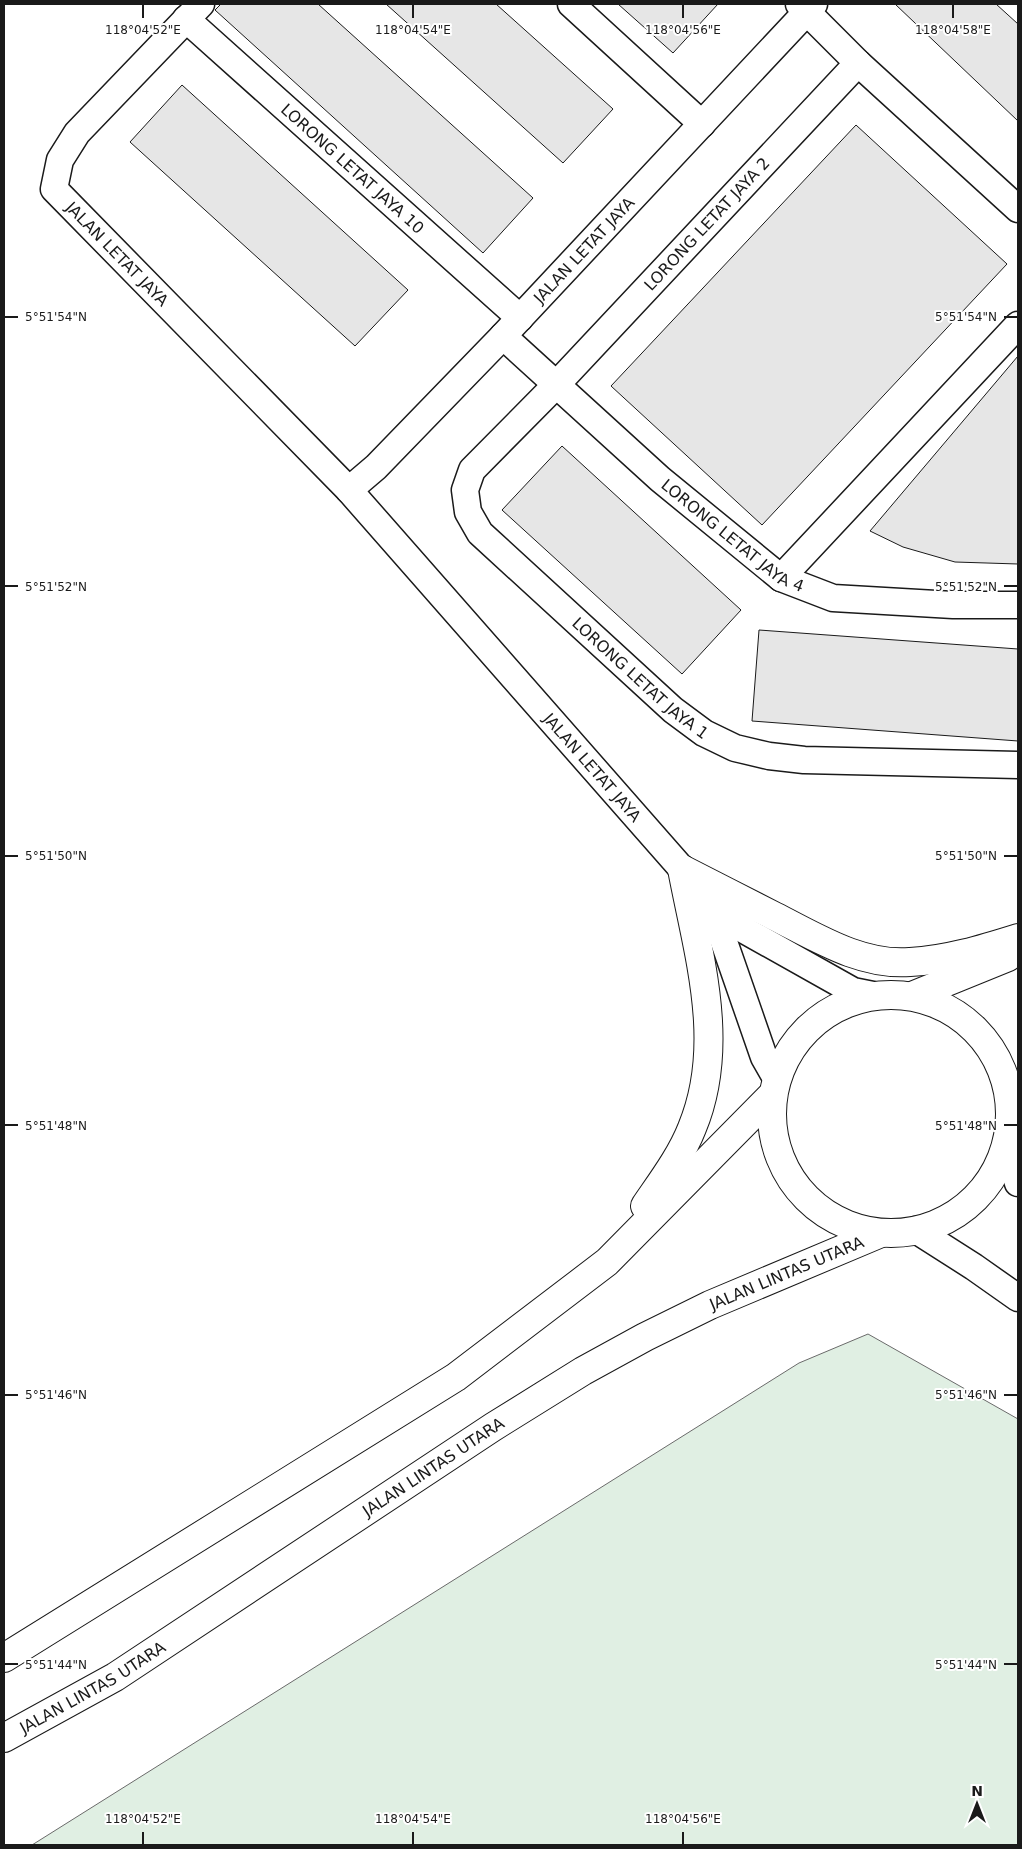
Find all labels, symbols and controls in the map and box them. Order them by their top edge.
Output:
text: 118°04'52"E [105,23,181,37]
text: 118°04'54"E [375,23,451,37]
text: 118°04'56"E [645,23,721,37]
text: 118°04'58"E [915,23,991,37]
street label: LORONG LETAT JAYA 10 [278,100,428,237]
street label: LORONG LETAT JAYA 2 [640,153,774,295]
street label: JALAN LETAT JAYA [529,193,638,308]
street label: JALAN LETAT JAYA [61,197,173,310]
text: 5°51'54"N [25,310,87,324]
text: 5°51'54"N [935,310,997,324]
street label: LORONG LETAT JAYA 4 [658,475,807,595]
text: 5°51'52"N [25,580,87,594]
text: 5°51'52"N [935,580,997,594]
street label: LORONG LETAT JAYA 1 [569,613,713,743]
street label: JALAN LETAT JAYA [539,708,645,826]
text: 5°51'50"N [25,849,87,863]
text: 5°51'50"N [935,849,997,863]
text: 5°51'48"N [25,1119,87,1133]
text: 5°51'48"N [935,1119,997,1133]
street label: JALAN LINTAS UTARA [706,1232,867,1314]
text: 5°51'46"N [25,1388,87,1402]
text: 5°51'46"N [935,1388,997,1402]
street label: JALAN LINTAS UTARA [358,1413,507,1521]
street label: JALAN LINTAS UTARA [15,1637,169,1738]
text: 5°51'44"N [25,1658,87,1672]
text: 5°51'44"N [935,1658,997,1672]
north arrow [952,1779,1002,1829]
text: N [971,1783,983,1799]
text: 118°04'52"E [105,1812,181,1826]
text: 118°04'54"E [375,1812,451,1826]
text: 118°04'56"E [645,1812,721,1826]

